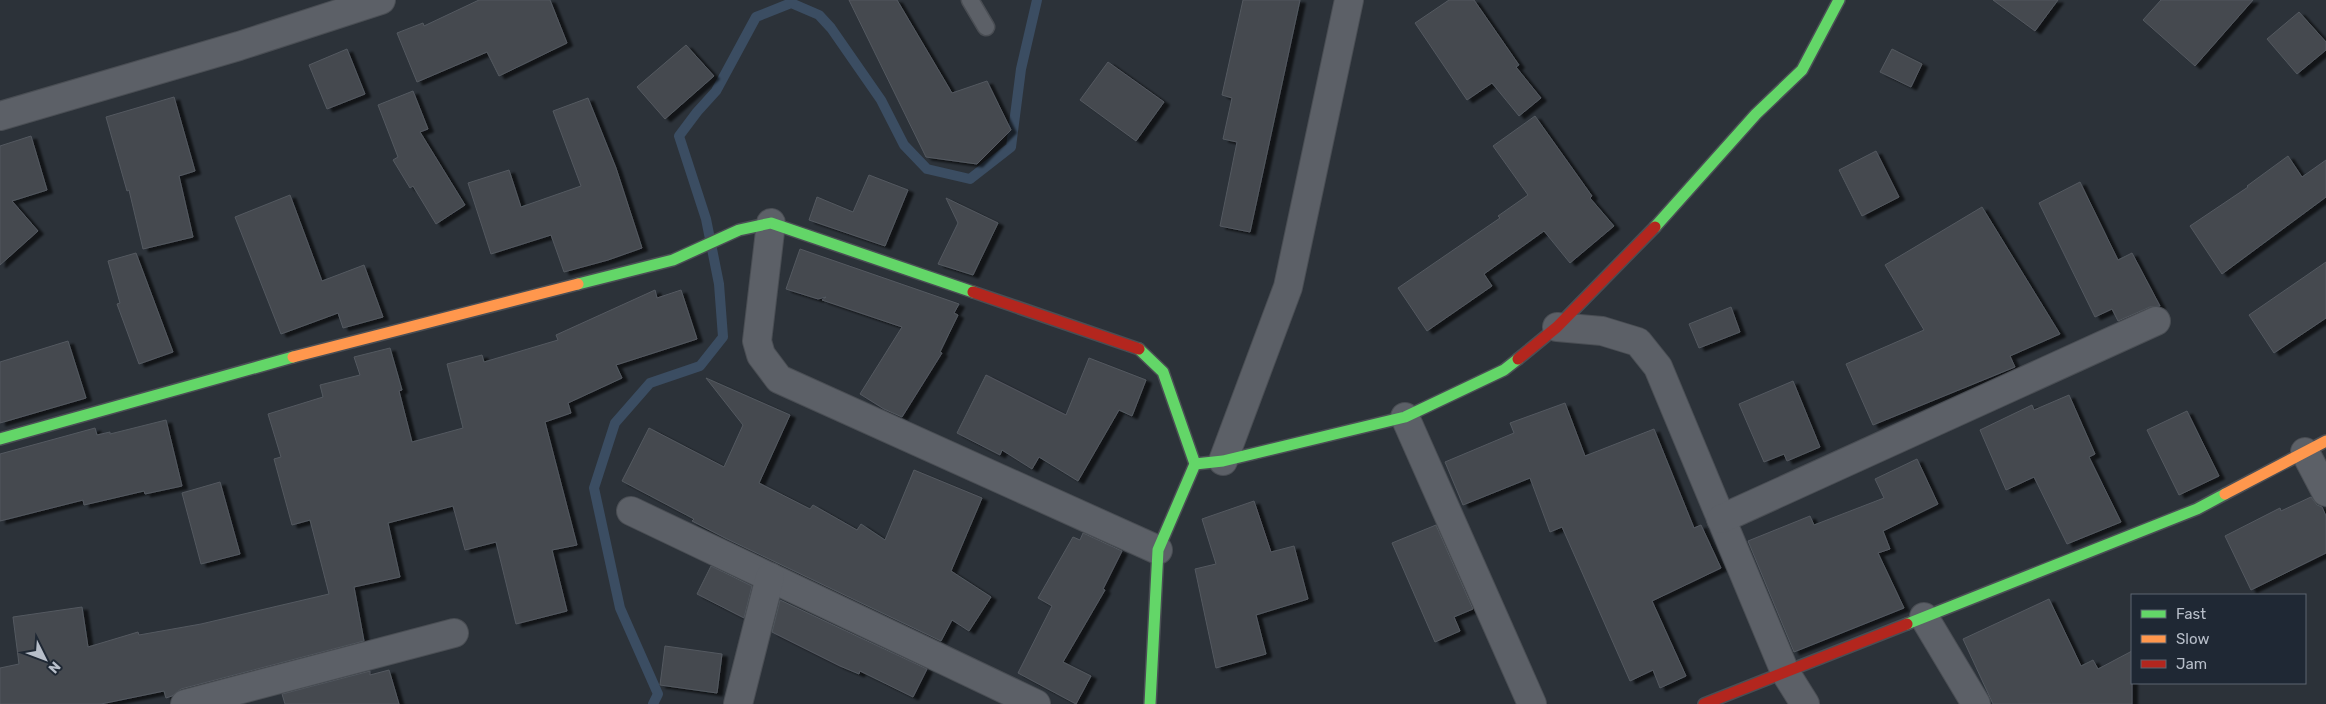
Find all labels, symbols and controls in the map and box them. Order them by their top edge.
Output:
legend [2131,594,2306,684]
text: Fast [2176,605,2206,623]
text: Slow [2176,630,2209,648]
north arrow [20,634,70,684]
text: Jam [2176,655,2207,673]
text: N [45,658,64,677]

